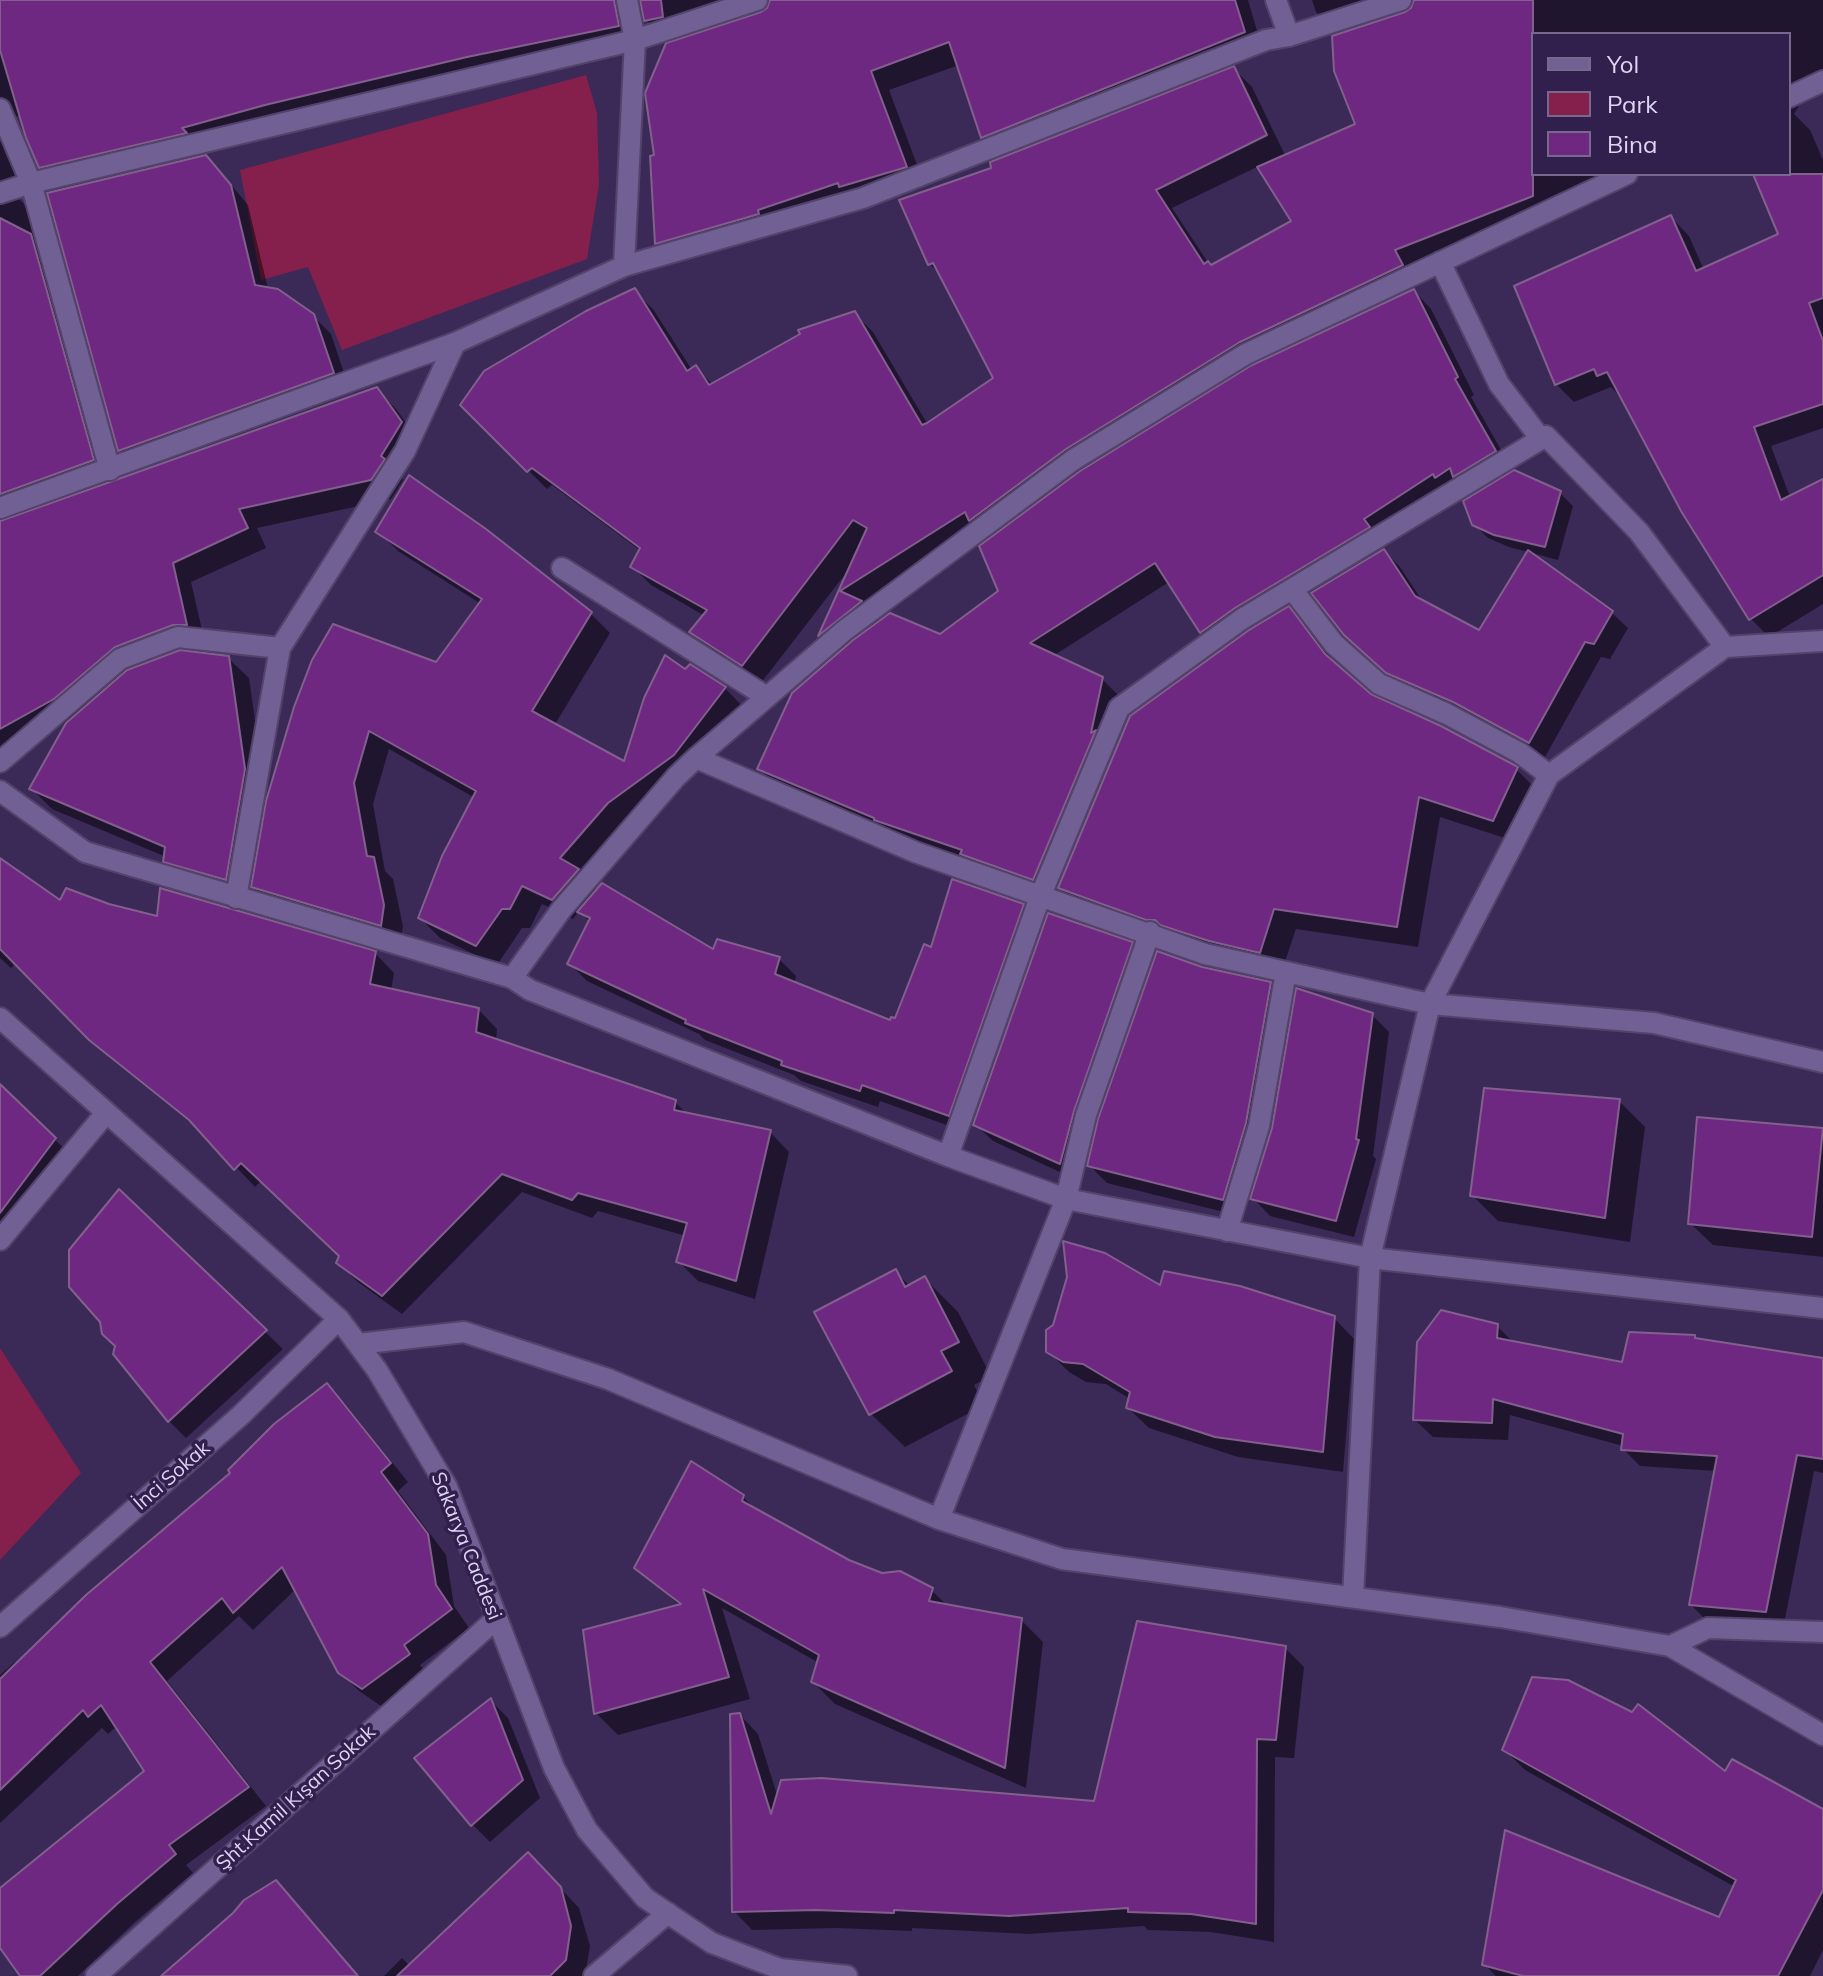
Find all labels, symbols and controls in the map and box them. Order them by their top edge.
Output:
legend [1531,32,1791,176]
text: Yol [1607,49,1639,79]
text: Park [1607,89,1658,119]
text: Bina [1607,129,1658,159]
street label: İnci Sokak [129,1436,215,1516]
street label: Sakarya Caddesi [425,1469,507,1623]
street label: Şht.Kamil Kışan Sokak [212,1720,380,1876]

